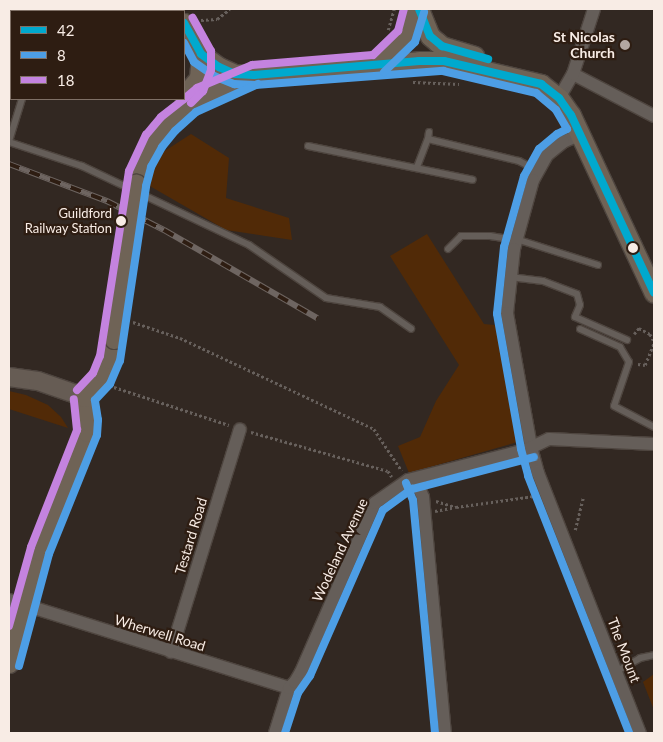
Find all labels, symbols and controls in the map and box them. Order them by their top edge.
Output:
legend [10,10,185,100]
text: 42 [57,21,74,39]
place label: St Nicolas Church [553,29,615,62]
marker: St Nicolas Church [619,39,631,51]
text: 8 [57,46,66,64]
text: 18 [57,71,74,89]
place label: Guildford Railway Station [24,206,112,237]
marker: Guildford Railway Station [116,216,126,226]
unlabelled marker [628,243,638,253]
street label: Wodeland Avenue [309,495,371,605]
street label: Testard Road [171,496,211,576]
street label: Wherwell Road [112,611,208,655]
street label: The Mount [604,615,644,685]

